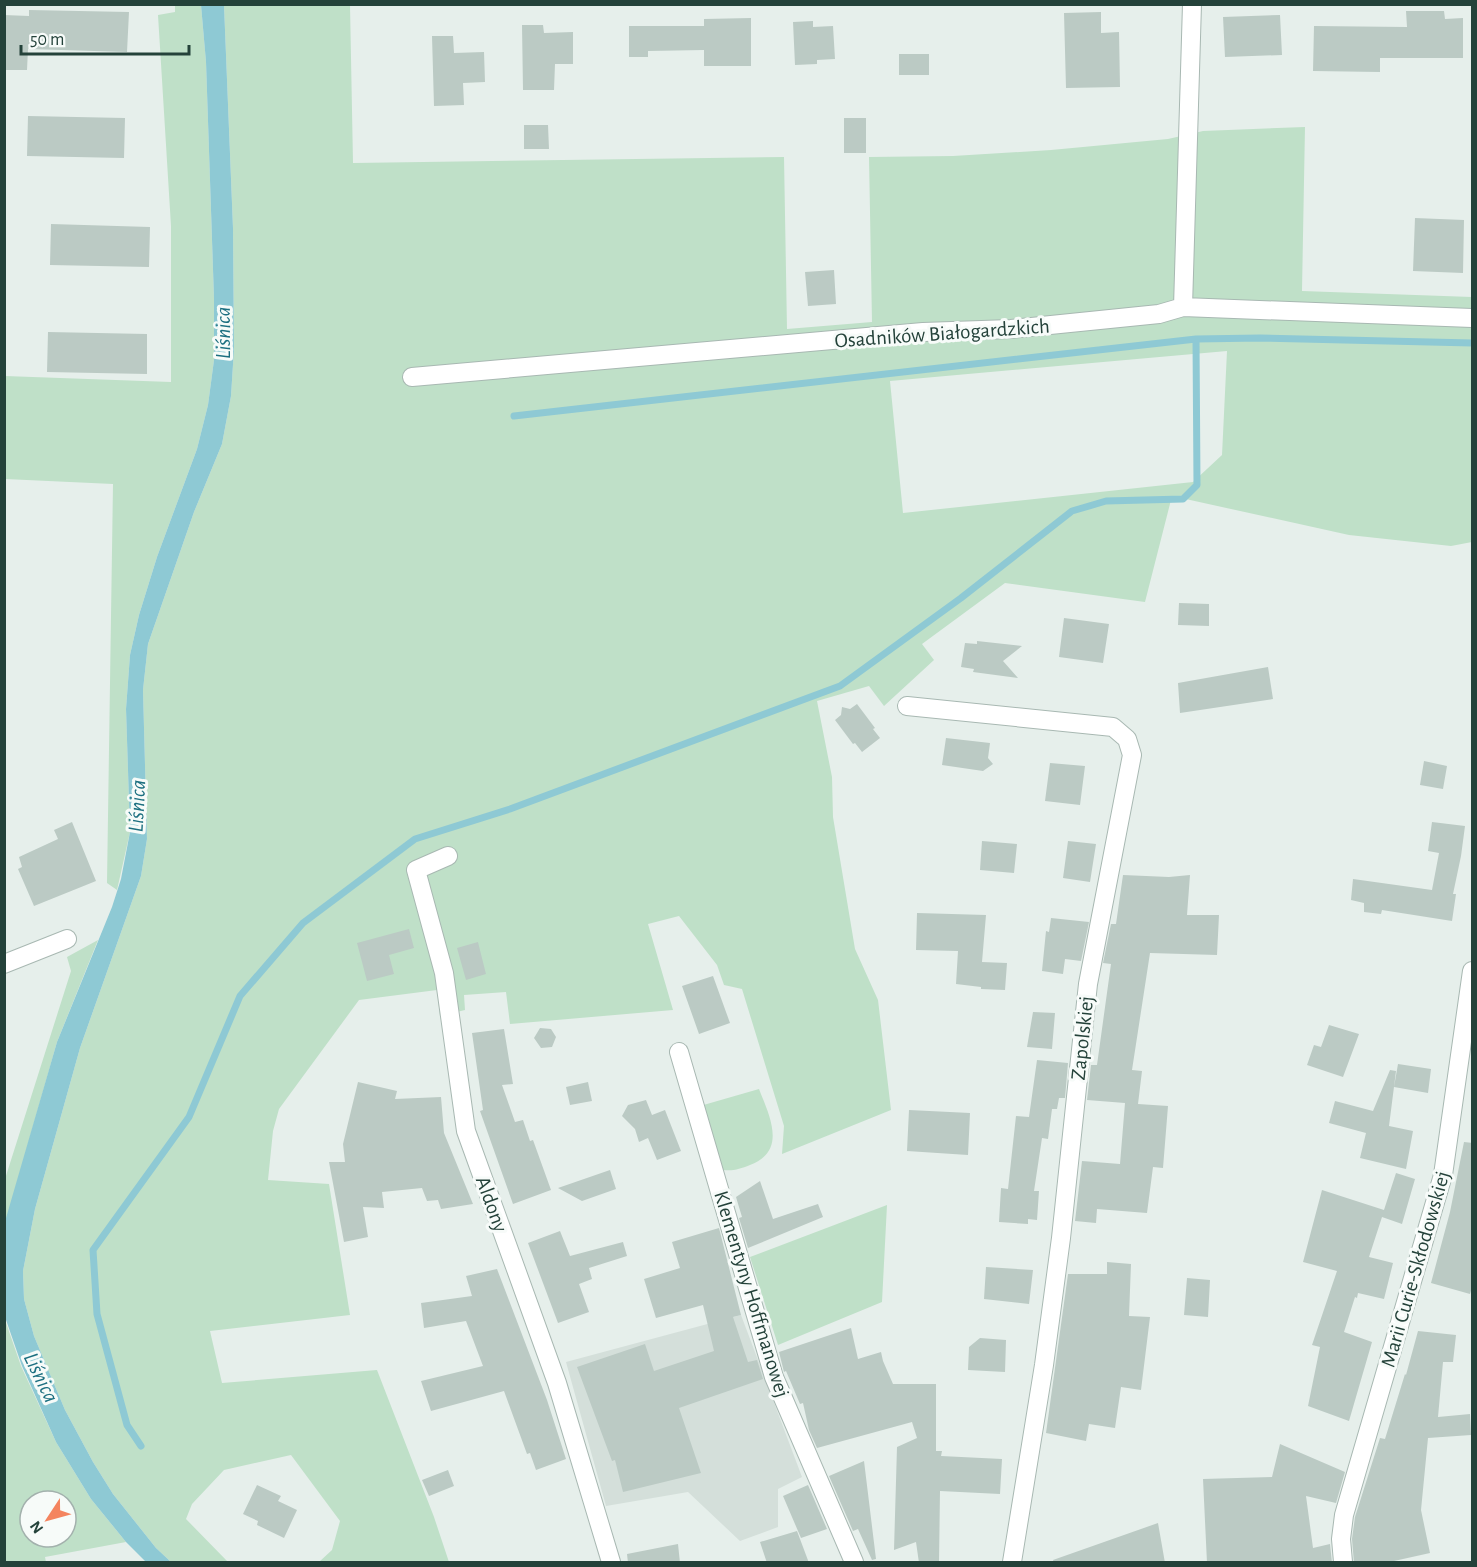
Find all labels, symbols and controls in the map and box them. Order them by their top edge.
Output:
scale bar [21,18,189,56]
text: 50 m [30,31,64,49]
water label: Liśnica [212,307,234,359]
street label: Osadników Białogardzkich [834,316,1050,351]
water label: Liśnica [125,779,149,833]
street label: Zapolskiej [1068,995,1097,1081]
street label: Marii Curie-Skłodowskiej [1377,1169,1454,1370]
street label: Aldony [472,1173,511,1235]
street label: Klementyny Hoffmanowej [710,1188,793,1400]
water label: Liśnica [20,1349,63,1406]
north arrow [18,1489,78,1549]
text: N [27,1518,46,1536]

